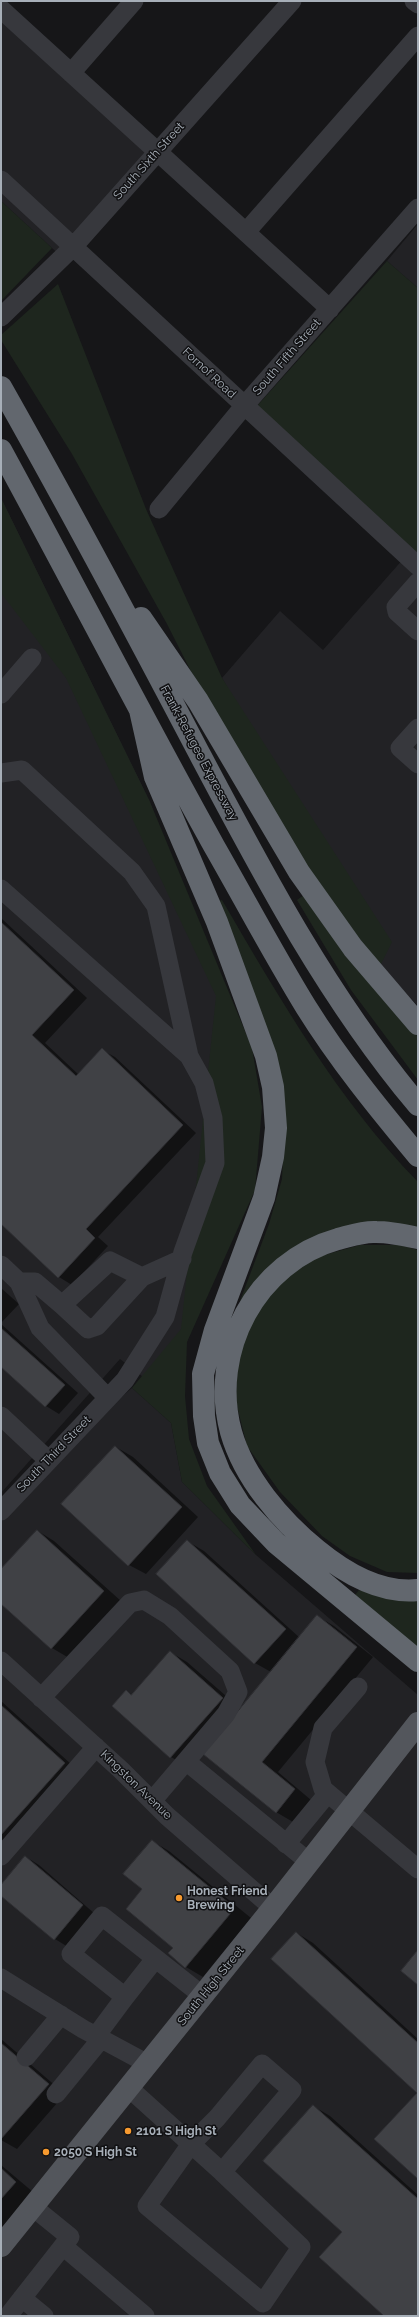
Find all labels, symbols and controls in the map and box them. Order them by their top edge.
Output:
street label: South Sixth Street [111,119,187,203]
street label: South Fifth Street [250,316,324,398]
street label: Fornof Road [179,345,239,401]
street label: Frank-Refugee Expressway [157,683,241,823]
street label: South Third Street [14,1413,94,1495]
street label: Kingston Avenue [97,1747,175,1823]
place label: Honest Friend Brewing [187,1884,267,1912]
marker: Honest Friend Brewing [174,1893,184,1903]
street label: South High Street [175,1943,247,2029]
place label: 2101 S High St [136,2124,217,2138]
marker: 2101 S High St [123,2126,133,2136]
place label: 2050 S High St [54,2145,137,2159]
marker: 2050 S High St [41,2147,51,2157]

